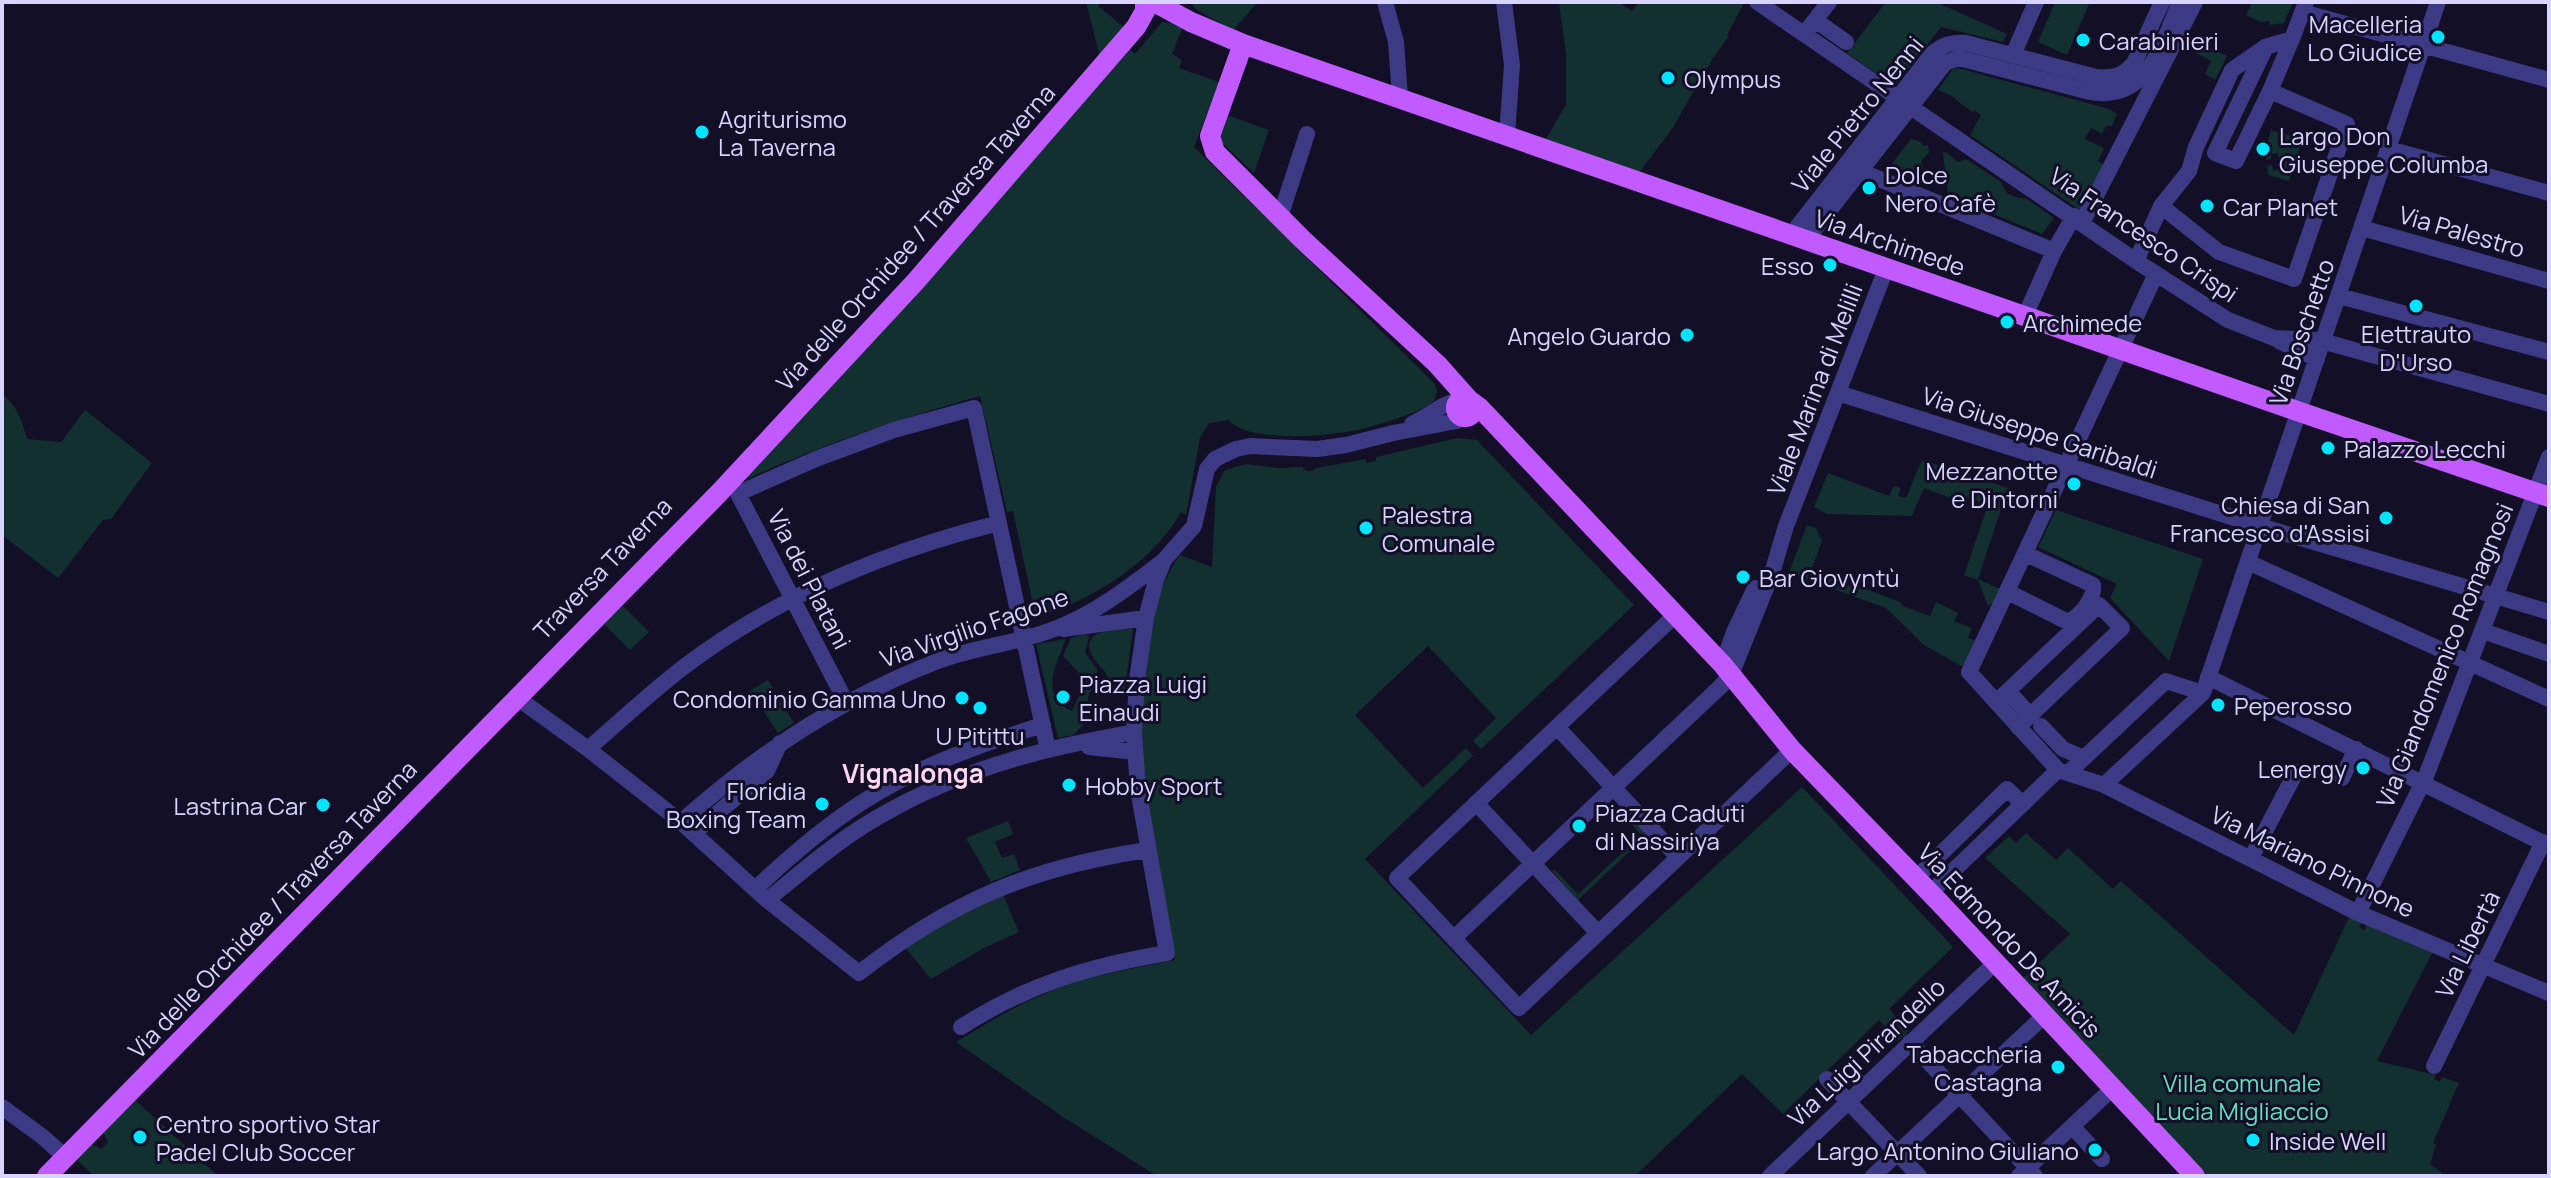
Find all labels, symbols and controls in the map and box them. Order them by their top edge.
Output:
place label: Macelleria Lo Giudice [2307,7,2422,68]
place label: Carabinieri [2099,24,2219,57]
marker: Macelleria Lo Giudice [2429,28,2447,46]
street label: Viale Pietro Nenni [1784,29,1930,199]
marker: Carabinieri [2074,31,2092,49]
place label: Olympus [1684,62,1781,95]
marker: Olympus [1659,69,1677,87]
street label: Via delle Orchidee / Traversa Taverna [768,76,1062,398]
place label: Agriturismo La Taverna [718,102,847,163]
place label: Largo Don Giuseppe Columba [2279,119,2488,180]
marker: Agriturismo La Taverna [693,123,711,141]
marker: Largo Don Giuseppe Columba [2254,140,2272,158]
place label: Dolce Nero Cafè [1885,158,1996,219]
street label: Via Francesco Crispi [2043,159,2245,309]
marker: Dolce Nero Cafè [1860,179,1878,197]
place label: Car Planet [2223,190,2338,223]
marker: Car Planet [2198,197,2216,215]
street label: Via Palestro [2395,197,2529,265]
street label: Via Archimede [1810,201,1970,283]
place label: Esso [1761,249,1814,282]
street label: Via Boschetto [2261,254,2341,410]
marker: Esso [1821,256,1839,274]
street label: Viale Marina di Melilli [1758,278,1870,500]
marker: Elettrauto D'Urso [2407,297,2425,315]
place label: Archimede [2023,306,2142,339]
marker: Archimede [1998,313,2016,331]
place label: Elettrauto D'Urso [2361,317,2471,378]
place label: Angelo Guardo [1507,319,1671,352]
marker: Angelo Guardo [1678,326,1696,344]
street label: Via Giuseppe Garibaldi [1918,378,2162,486]
place label: Palazzo Lecchi [2344,432,2506,465]
marker: Palazzo Lecchi [2319,439,2337,457]
place label: Mezzanotte e Dintorni [1926,454,2058,515]
marker: Mezzanotte e Dintorni [2065,475,2083,493]
place label: Chiesa di San Francesco d'Assisi [2170,488,2370,549]
street label: Traversa Taverna [525,490,679,646]
place label: Palestra Comunale [1382,498,1495,559]
street label: Via Giandomenico Romagnosi [2368,498,2520,812]
street label: Via dei Platani [761,504,859,654]
marker: Chiesa di San Francesco d'Assisi [2377,509,2395,527]
marker: Palestra Comunale [1357,519,1375,537]
place label: Bar Giovyntù [1759,561,1900,594]
marker: Bar Giovyntù [1734,568,1752,586]
street label: Via Virgilio Fagone [875,579,1073,675]
place label: Piazza Luigi Einaudi [1079,667,1207,728]
place label: Condominio Gamma Uno [673,682,946,715]
marker: Piazza Luigi Einaudi [1054,688,1072,706]
marker: Condominio Gamma Uno [953,689,971,707]
place label: Peperosso [2234,689,2352,722]
marker: Peperosso [2209,696,2227,714]
marker: U Pitittu [971,699,989,717]
place label: U Pitittu [935,719,1025,752]
place label: Lenergy [2258,752,2347,785]
street label: Via delle Orchidee / Traversa Taverna [120,753,424,1065]
district label: Vignalonga [842,755,984,791]
marker: Lenergy [2354,759,2372,777]
place label: Hobby Sport [1085,769,1222,802]
place label: Floridia Boxing Team [666,774,806,835]
marker: Hobby Sport [1060,776,1078,794]
place label: Lastrina Car [173,789,307,822]
marker: Floridia Boxing Team [813,795,831,813]
marker: Lastrina Car [314,796,332,814]
place label: Piazza Caduti di Nassiriya [1595,796,1745,857]
street label: Via Mariano Pinnone [2206,797,2420,925]
marker: Piazza Caduti di Nassiriya [1570,817,1588,835]
street label: Via Edmondo De Amicis [1911,836,2109,1044]
street label: Via Libertà [2427,885,2507,1003]
street label: Via Luigi Pirandello [1780,970,1952,1134]
place label: Tabaccheria Castagna [1906,1037,2042,1098]
marker: Tabaccheria Castagna [2049,1058,2067,1076]
park label: Villa comunale Lucia Migliaccio [2155,1066,2329,1127]
place label: Centro sportivo Star Padel Club Soccer [156,1107,380,1168]
place label: Inside Well [2269,1124,2386,1157]
marker: Centro sportivo Star Padel Club Soccer [131,1128,149,1146]
marker: Inside Well [2244,1131,2262,1149]
place label: Largo Antonino Giuliano [1817,1134,2079,1167]
marker: Largo Antonino Giuliano [2086,1141,2104,1159]

